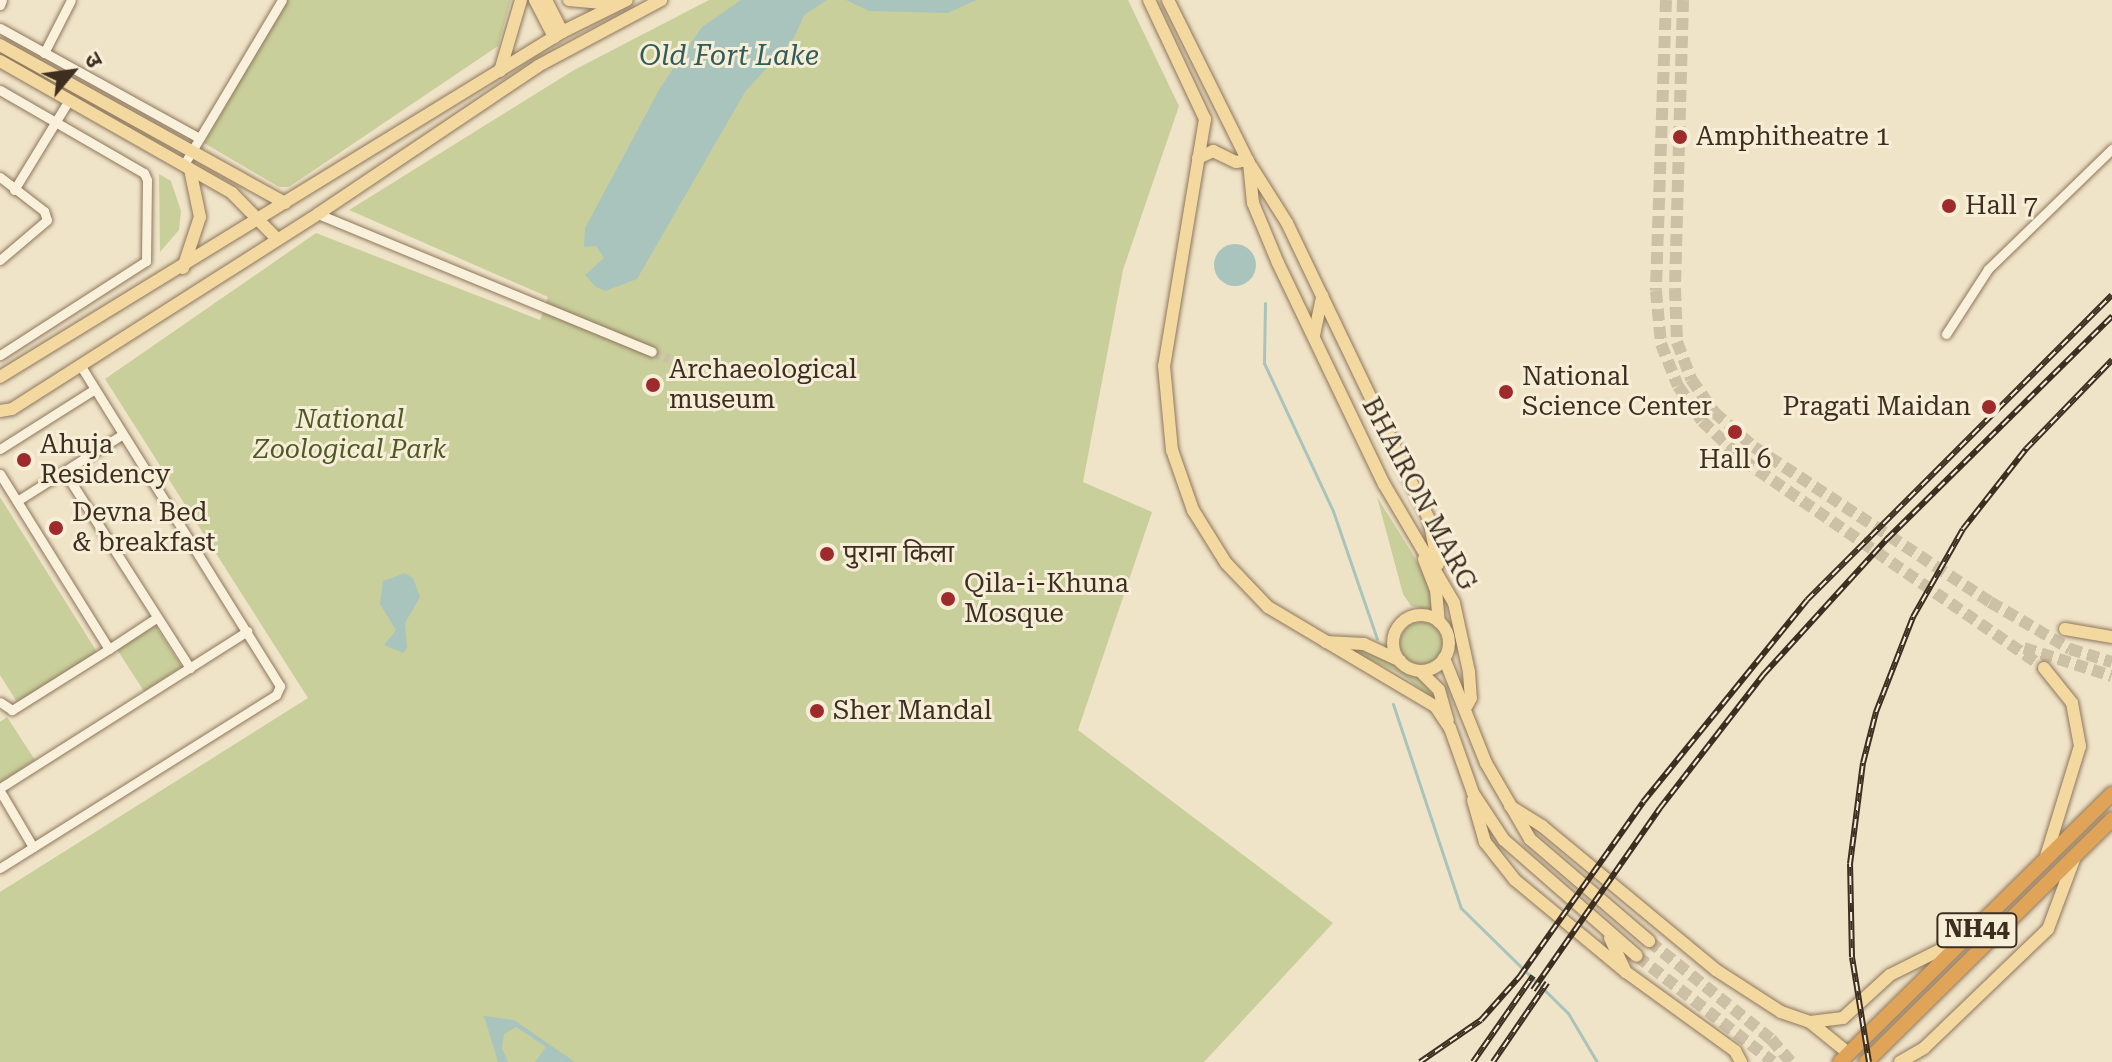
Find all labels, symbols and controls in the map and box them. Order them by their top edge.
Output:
north arrow [32,32,112,112]
water label: Old Fort Lake [639,39,819,73]
text: उ [79,48,107,72]
place label: Amphitheatre 1 [1696,121,1890,153]
marker: Amphitheatre 1 [1671,128,1689,146]
place label: Hall 7 [1965,190,2038,222]
marker: Hall 7 [1940,197,1958,215]
place label: Archaeological museum [669,354,857,416]
place label: National Science Center [1522,361,1712,422]
marker: Archaeological museum [644,376,662,394]
marker: National Science Center [1497,383,1515,401]
place label: Pragati Maidan [1782,391,1971,423]
street label: BHAIRON MARG [1355,392,1483,596]
marker: Pragati Maidan [1978,396,2000,418]
park label: National Zoological Park [254,404,446,466]
marker: Hall 6 [1726,423,1744,441]
place label: Ahuja Residency [40,429,170,490]
place label: Hall 6 [1699,444,1771,476]
marker: Ahuja Residency [15,451,33,469]
place label: Devna Bed & breakfast [72,497,215,558]
marker: Devna Bed & breakfast [47,519,65,537]
place label: पुराना किला [843,538,954,570]
marker: पुराना किला [818,545,836,563]
place label: Qila-i-Khuna Mosque [964,568,1129,630]
marker: Qila-i-Khuna Mosque [939,590,957,608]
place label: Sher Mandal [833,695,992,727]
marker: Sher Mandal [808,702,826,720]
road number: NH44 [1935,910,2019,950]

